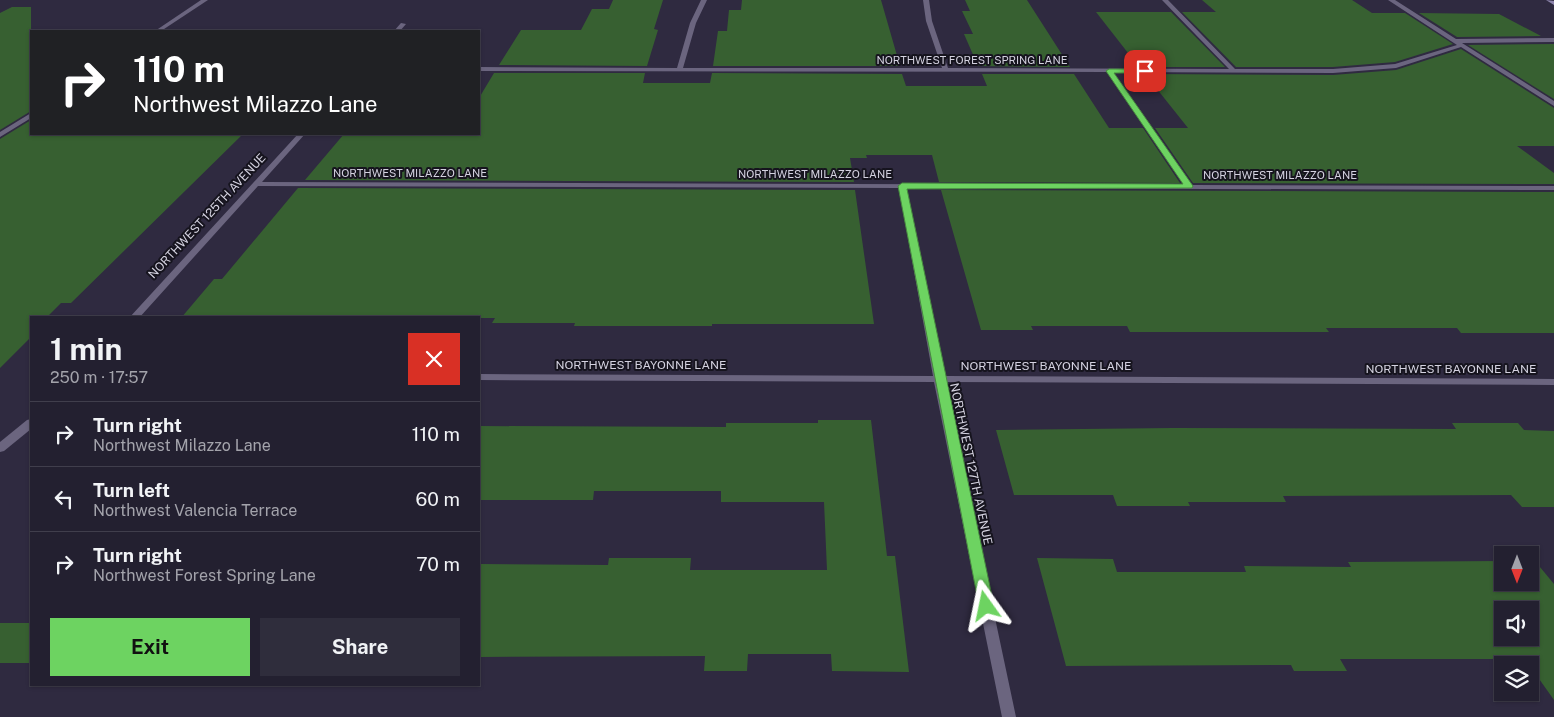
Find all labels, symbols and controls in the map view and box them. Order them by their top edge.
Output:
text: 110 m [133,49,225,90]
icon: right [50,50,115,115]
pin [1124,50,1166,92]
street label: NORTHWEST FOREST SPRING LANE [876,54,1068,66]
icon: arrive [1131,57,1159,85]
text: Northwest Milazzo Lane [133,91,378,117]
street label: NORTHWEST 125TH AVENUE [145,151,269,281]
street label: NORTHWEST MILAZZO LANE [333,167,487,179]
street label: NORTHWEST MILAZZO LANE [738,168,892,180]
street label: NORTHWEST MILAZZO LANE [1203,169,1357,181]
text: 1 min [50,331,122,367]
button: close [408,333,460,385]
street label: NORTHWEST BAYONNE LANE [556,358,726,372]
street label: NORTHWEST BAYONNE LANE [961,359,1131,373]
street label: NORTHWEST BAYONNE LANE [1366,362,1536,376]
text: 250 m · 17:57 [50,368,148,387]
street label: NORTHWEST 127TH AVENUE [947,382,995,546]
text: Turn right [93,414,182,436]
icon: right [50,420,78,448]
text: 110 m [412,423,460,445]
text: Northwest Milazzo Lane [93,436,271,455]
text: Turn left [93,479,170,501]
icon: left [50,485,78,513]
text: 60 m [416,488,460,510]
text: Northwest Valencia Terrace [93,501,297,520]
text: Turn right [93,544,182,566]
north arrow [1494,546,1539,591]
map controls [1494,546,1539,701]
icon: right [50,550,78,578]
text: 70 m [416,553,460,575]
text: Northwest Forest Spring Lane [93,566,316,585]
position arrow [959,579,1011,631]
button: sound [1494,601,1539,646]
button: Exit [50,618,250,676]
button: Share [260,618,460,676]
button: layers [1494,656,1539,701]

